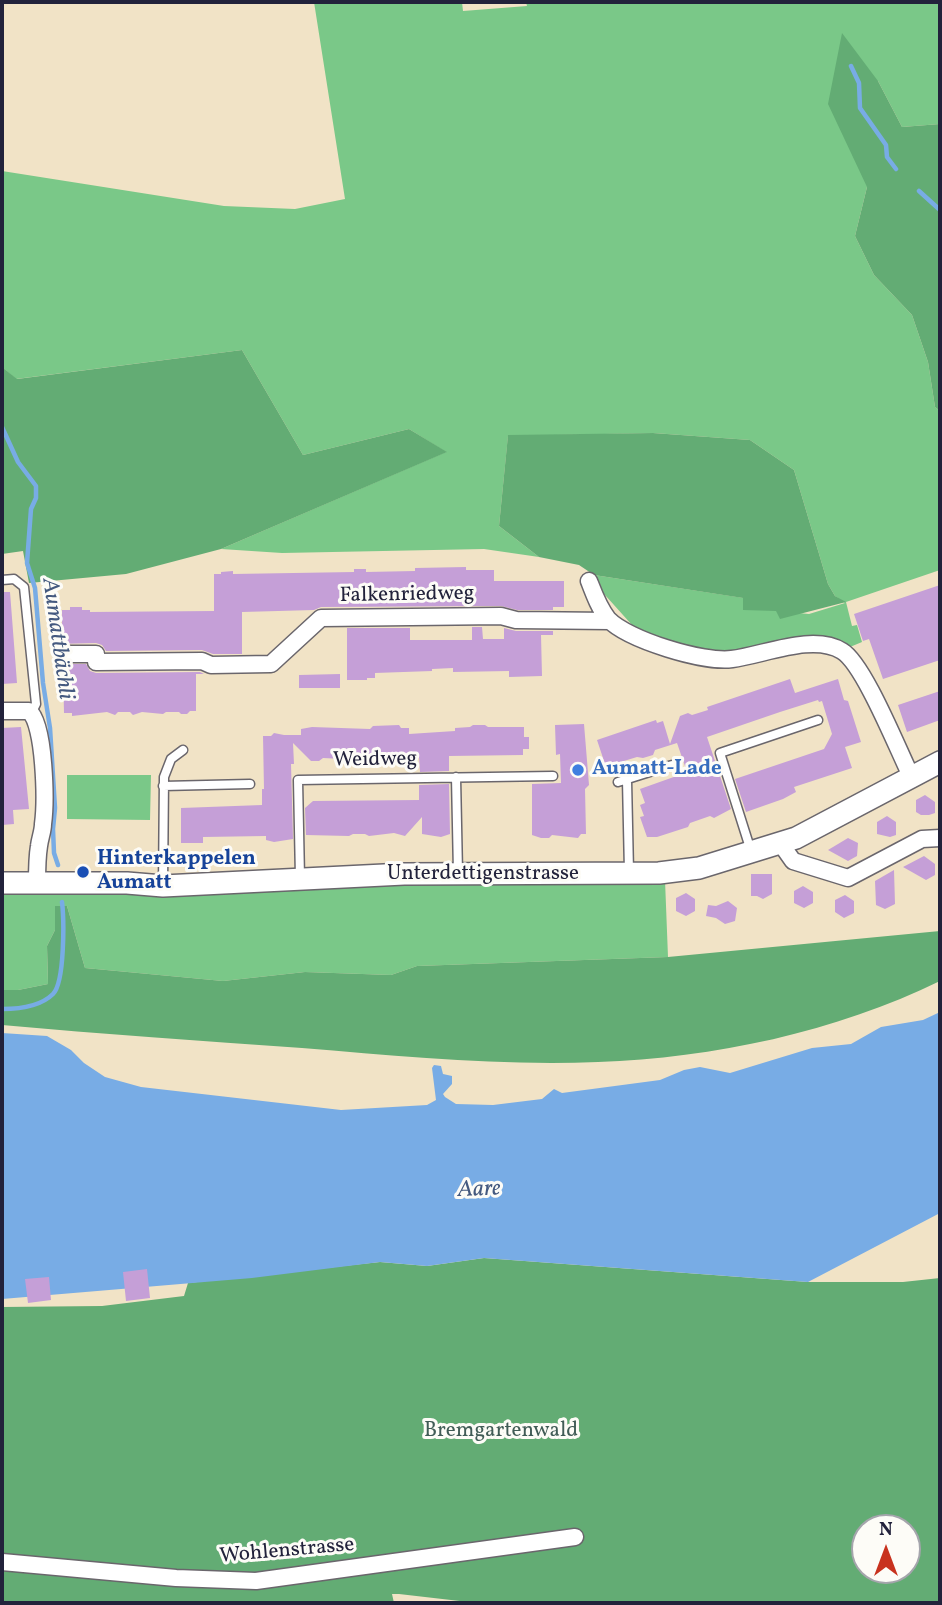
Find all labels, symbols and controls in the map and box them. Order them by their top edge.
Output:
water label: Aumattbächli [34,577,78,701]
street label: Falkenriedweg [339,582,475,610]
street label: Weidweg [333,748,417,774]
place label: Aumatt-Lade [592,757,722,783]
marker: Aumatt-Lade [570,762,586,778]
place label: Hinterkappelen Aumatt [97,847,256,897]
street label: Unterdettigenstrasse [387,862,579,888]
marker: Hinterkappelen Aumatt [75,864,91,880]
water label: Aare [457,1176,501,1206]
park label: Bremgartenwald [424,1419,578,1445]
north arrow [851,1514,921,1584]
text: N [879,1517,893,1543]
street label: Wohlenstrasse [219,1534,355,1570]

